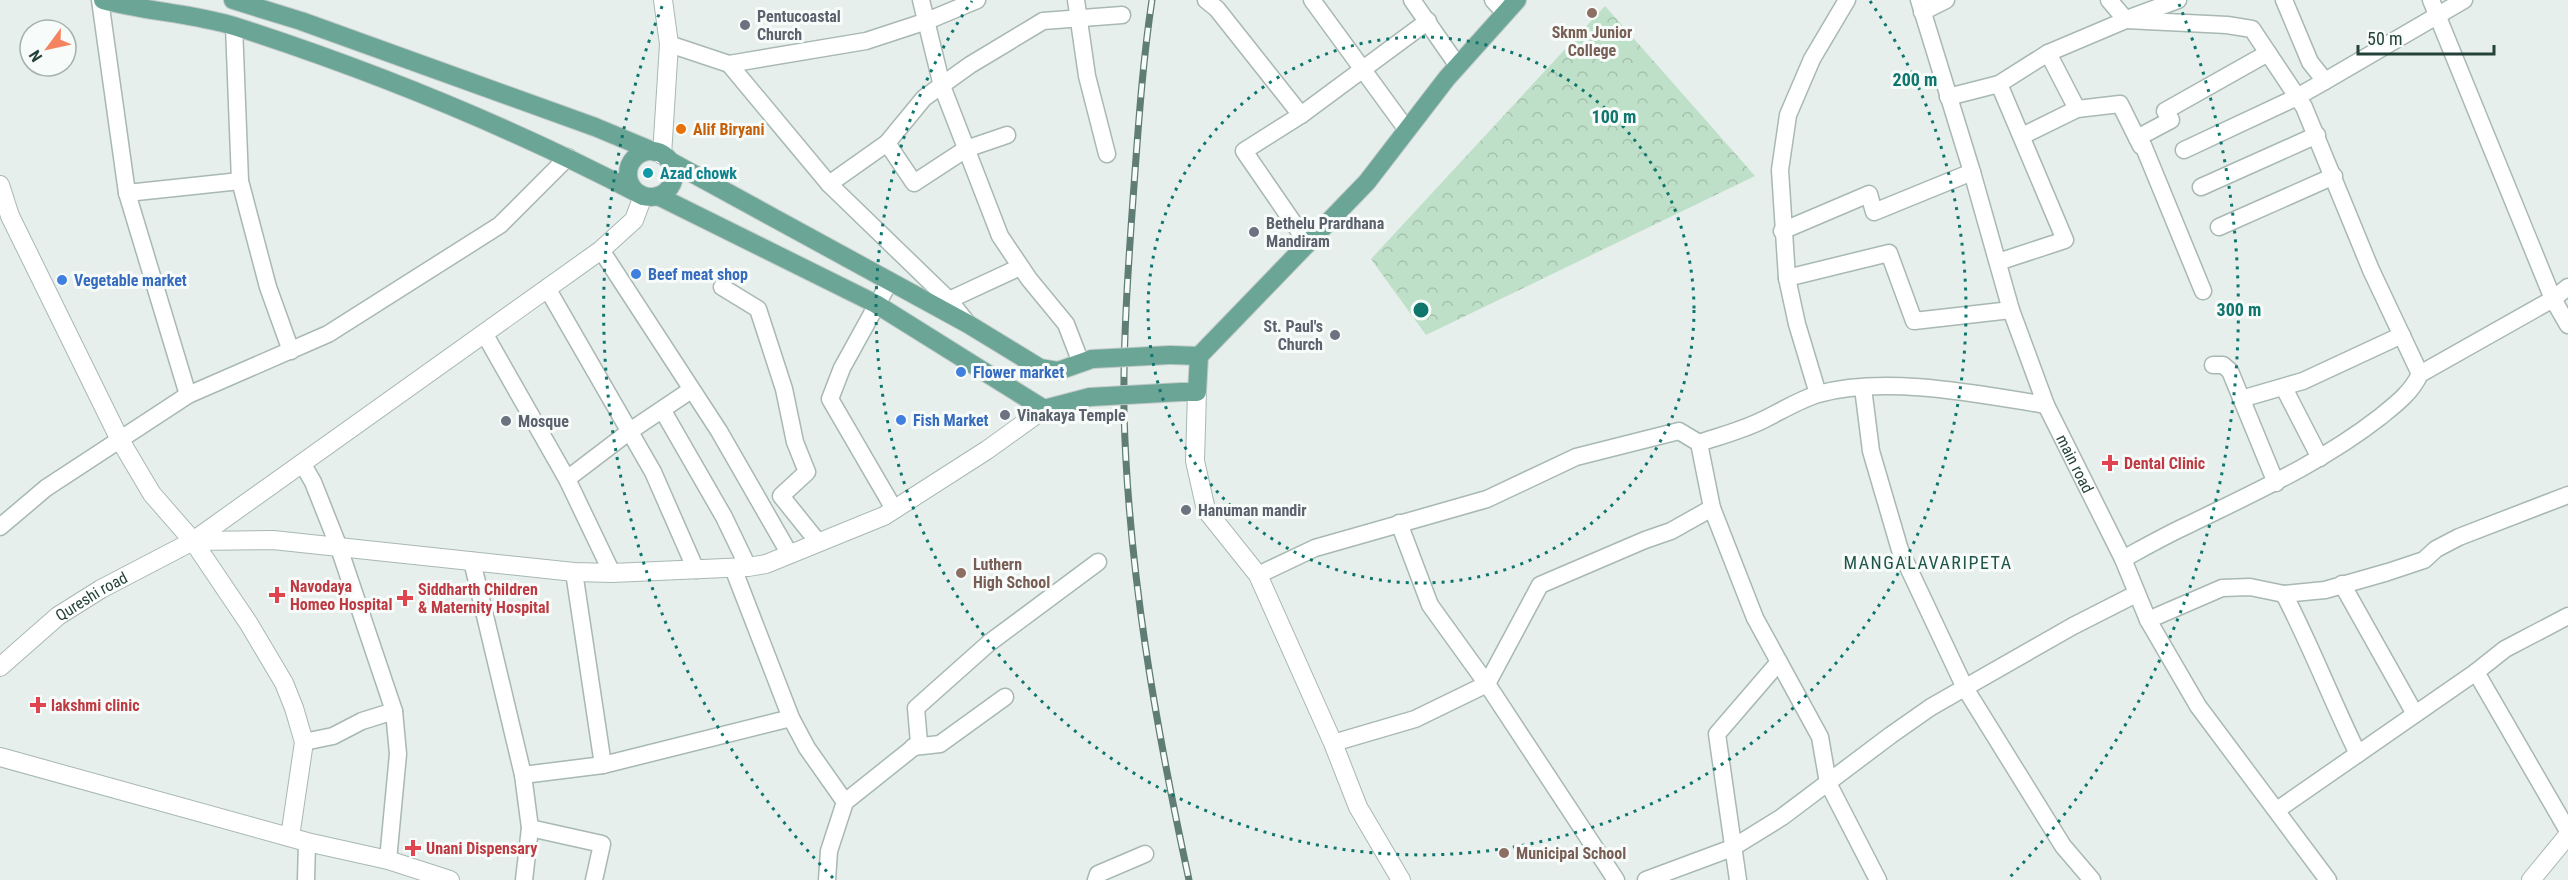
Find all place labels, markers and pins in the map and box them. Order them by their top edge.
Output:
marker: Sknm Junior College [1585,6,1599,20]
place label: Pentucoastal Church [757,7,841,44]
marker: Pentucoastal Church [738,18,752,32]
place label: Sknm Junior College [1552,23,1632,60]
place label: Alif Biryani [693,120,764,139]
marker: Alif Biryani [674,122,688,136]
place label: Azad chowk [660,164,737,183]
marker: Azad chowk [641,166,655,180]
place label: Bethelu Prardhana Mandiram [1266,214,1385,251]
marker: Bethelu Prardhana Mandiram [1247,225,1261,239]
place label: Beef meat shop [648,265,748,284]
marker: Beef meat shop [629,267,643,281]
place label: Vegetable market [74,271,187,290]
marker: Vegetable market [55,273,69,287]
centre of rings [1411,300,1431,320]
place label: St. Paul's Church [1264,317,1323,354]
marker: St. Paul's Church [1328,328,1342,342]
place label: Flower market [973,363,1064,382]
marker: Flower market [954,365,968,379]
place label: Vinakaya Temple [1017,406,1126,425]
marker: Vinakaya Temple [998,408,1012,422]
place label: Fish Market [913,411,989,430]
place label: Mosque [518,412,569,431]
marker: Fish Market [894,413,908,427]
marker: Mosque [499,414,513,428]
marker: Dental Clinic [2101,454,2119,472]
place label: Dental Clinic [2124,454,2205,473]
place label: Hanuman mandir [1198,501,1307,520]
marker: Hanuman mandir [1179,503,1193,517]
place label: Luthern High School [973,555,1050,592]
marker: Luthern High School [954,566,968,580]
place label: Navodaya Homeo Hospital [290,577,392,614]
place label: Siddharth Children & Maternity Hospital [418,580,550,617]
marker: Navodaya Homeo Hospital [268,586,286,604]
marker: Siddharth Children & Maternity Hospital [396,589,414,607]
marker: lakshmi clinic [29,696,47,714]
place label: lakshmi clinic [51,696,140,715]
marker: Unani Dispensary [404,839,422,857]
place label: Unani Dispensary [426,839,537,858]
place label: Municipal School [1516,844,1626,863]
marker: Municipal School [1497,846,1511,860]

